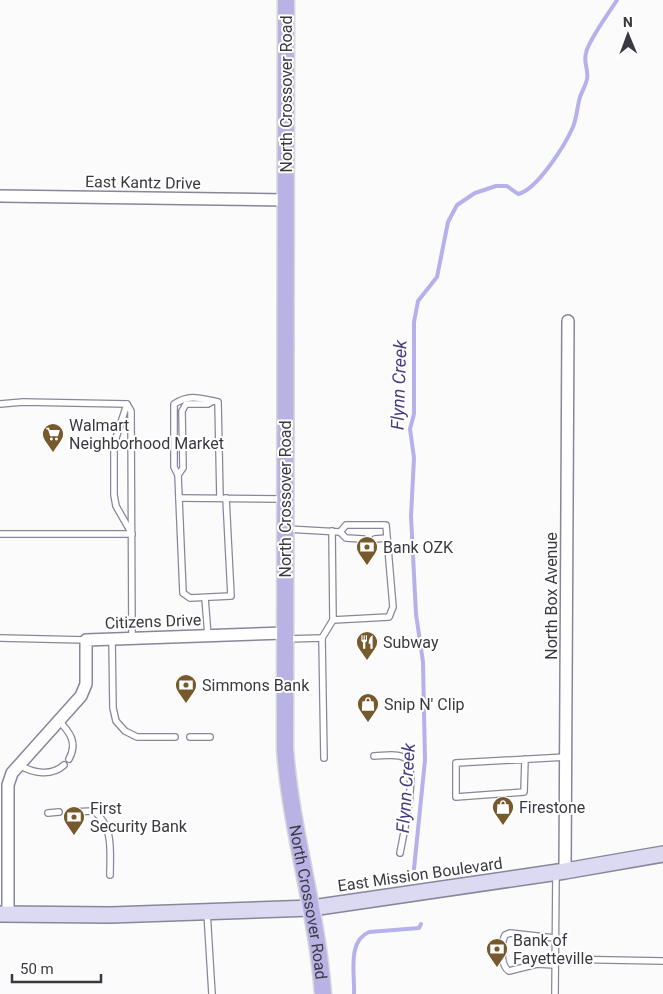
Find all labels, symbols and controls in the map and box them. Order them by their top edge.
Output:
north arrow [603,10,653,60]
text: N [623,14,633,30]
street label: North Crossover Road [277,16,296,172]
street label: East Kantz Drive [85,172,201,193]
water label: Flynn Creek [386,338,411,430]
place label: Walmart Neighborhood Market [69,416,224,453]
street label: North Crossover Road [276,421,295,577]
supermarket icon: Walmart Neighborhood Market [41,422,65,453]
street label: North Box Avenue [542,532,561,660]
bank icon: Bank OZK [355,535,379,566]
place label: Bank OZK [383,538,454,557]
street label: Citizens Drive [104,610,202,633]
restaurant icon: Subway [355,630,379,661]
place label: Subway [383,633,439,652]
bank icon: Simmons Bank [174,673,198,704]
place label: Simmons Bank [202,676,310,695]
shop icon: Snip N' Clip [356,692,380,723]
place label: Snip N' Clip [384,695,465,714]
water label: Flynn Creek [392,741,419,834]
shop icon: Firestone [491,795,515,826]
place label: Firestone [519,798,585,817]
place label: First Security Bank [90,799,188,836]
bank icon: First Security Bank [62,805,86,836]
street label: North Crossover Road [285,823,331,981]
street label: East Mission Boulevard [336,854,504,895]
place label: Bank of Fayetteville [513,931,593,968]
bank icon: Bank of Fayetteville [485,937,509,968]
scale bar [12,952,101,984]
text: 50 m [20,960,54,978]

